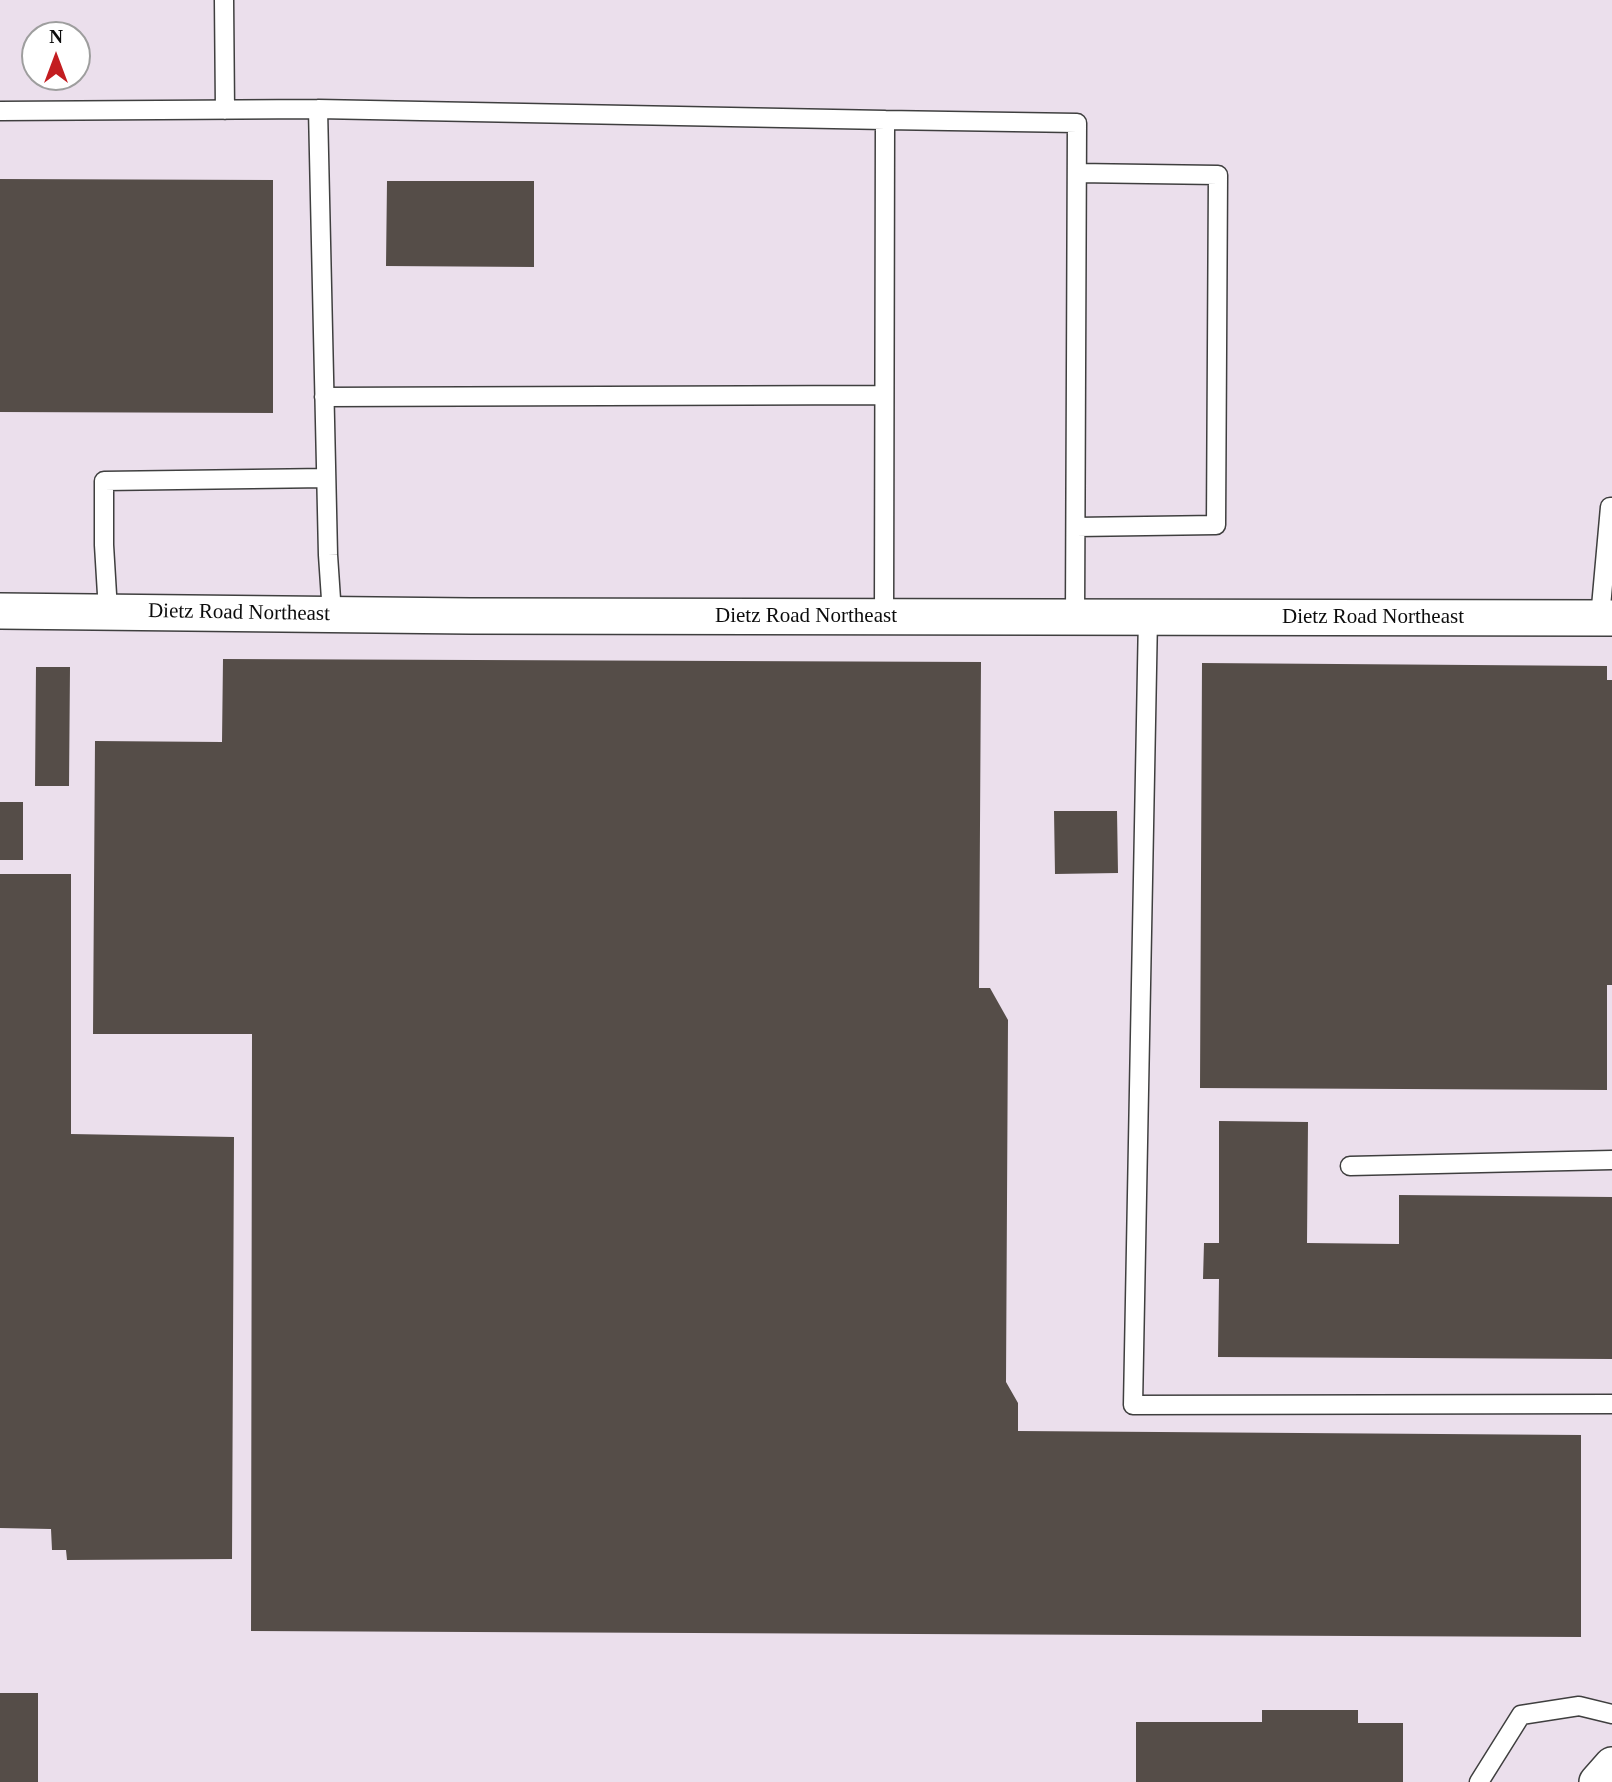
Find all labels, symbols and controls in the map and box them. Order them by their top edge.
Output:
north arrow [21,21,91,91]
text: N [49,26,63,47]
street label: Dietz Road Northeast [148,599,330,627]
street label: Dietz Road Northeast [715,603,897,629]
street label: Dietz Road Northeast [1282,604,1464,630]

